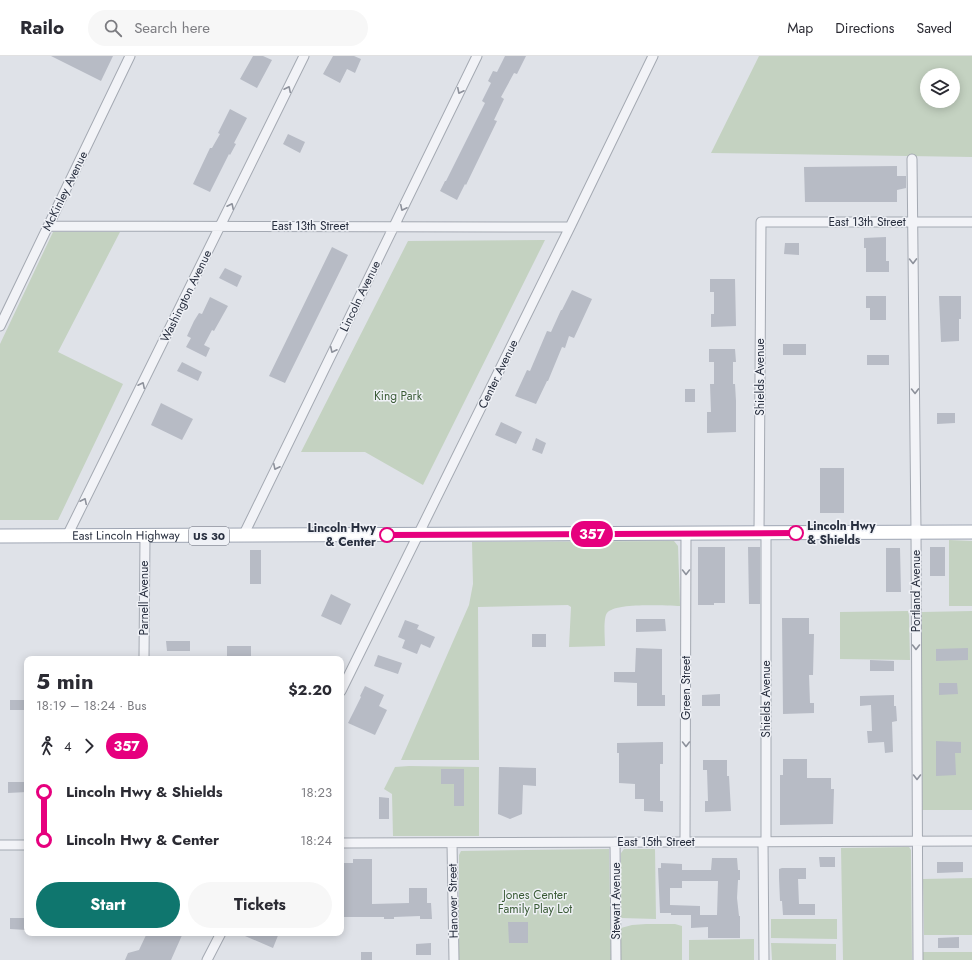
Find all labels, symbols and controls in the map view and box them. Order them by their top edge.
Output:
search box [88,10,368,46]
text: Railo [20,14,64,41]
icon: search [102,17,124,39]
text: Search here [134,17,210,39]
text: Map [787,18,813,38]
text: Directions [835,18,895,38]
text: Saved [917,18,952,38]
map controls [920,68,960,108]
button: layers [920,68,960,108]
one-way arrow [283,86,291,93]
one-way arrow [457,87,465,94]
street label: McKinley Avenue [38,148,92,234]
one-way arrow [226,202,234,210]
one-way arrow [400,204,408,211]
street label: East 13th Street [828,213,906,231]
street label: East 13th Street [271,217,349,235]
street label: Washington Avenue [156,247,216,345]
street label: Lincoln Avenue [335,257,385,335]
one-way arrow [909,258,917,264]
street label: Center Avenue [474,336,522,412]
street label: Shields Avenue [751,338,769,416]
one-way arrow [331,346,338,353]
one-way arrow [137,382,145,389]
park label: King Park [374,387,423,405]
one-way arrow [911,388,919,394]
one-way arrow [273,462,281,470]
one-way arrow [79,498,87,506]
place label: Lincoln Hwy & Shields [807,517,876,549]
place label: Lincoln Hwy & Center [308,519,377,551]
line badge: 357 [569,521,615,547]
text: 357 [579,524,605,544]
marker: Lincoln Hwy & Shields [788,525,804,541]
street label: East Lincoln Highway [72,526,181,545]
road number: US 30 [189,527,229,545]
marker: Lincoln Hwy & Center [379,527,395,543]
street label: Portland Avenue [907,550,925,632]
street label: Parnell Avenue [135,560,153,636]
one-way arrow [682,569,690,575]
one-way arrow [912,644,920,650]
street label: Green Street [677,656,695,720]
street label: Shields Avenue [757,660,775,738]
text: 5 min [36,665,94,697]
text: $2.20 [288,679,332,701]
text: 18:19 – 18:24 · Bus [36,696,146,715]
icon: walk [36,735,58,757]
icon: forward [78,735,100,757]
text: 357 [114,736,140,756]
text: 4 [64,737,72,756]
one-way arrow [681,741,690,747]
one-way arrow [913,774,921,780]
text: Lincoln Hwy & Shields [66,781,223,803]
text: 18:23 [301,783,332,802]
text: Lincoln Hwy & Center [66,829,219,851]
text: 18:24 [300,831,332,850]
street label: East 15th Street [617,833,695,851]
street label: Stewart Avenue [607,862,625,940]
street label: Hanover Street [443,863,463,938]
button: Start [36,882,180,928]
button: Tickets [188,882,332,928]
park label: Jones Center Family Play Lot [498,886,572,918]

